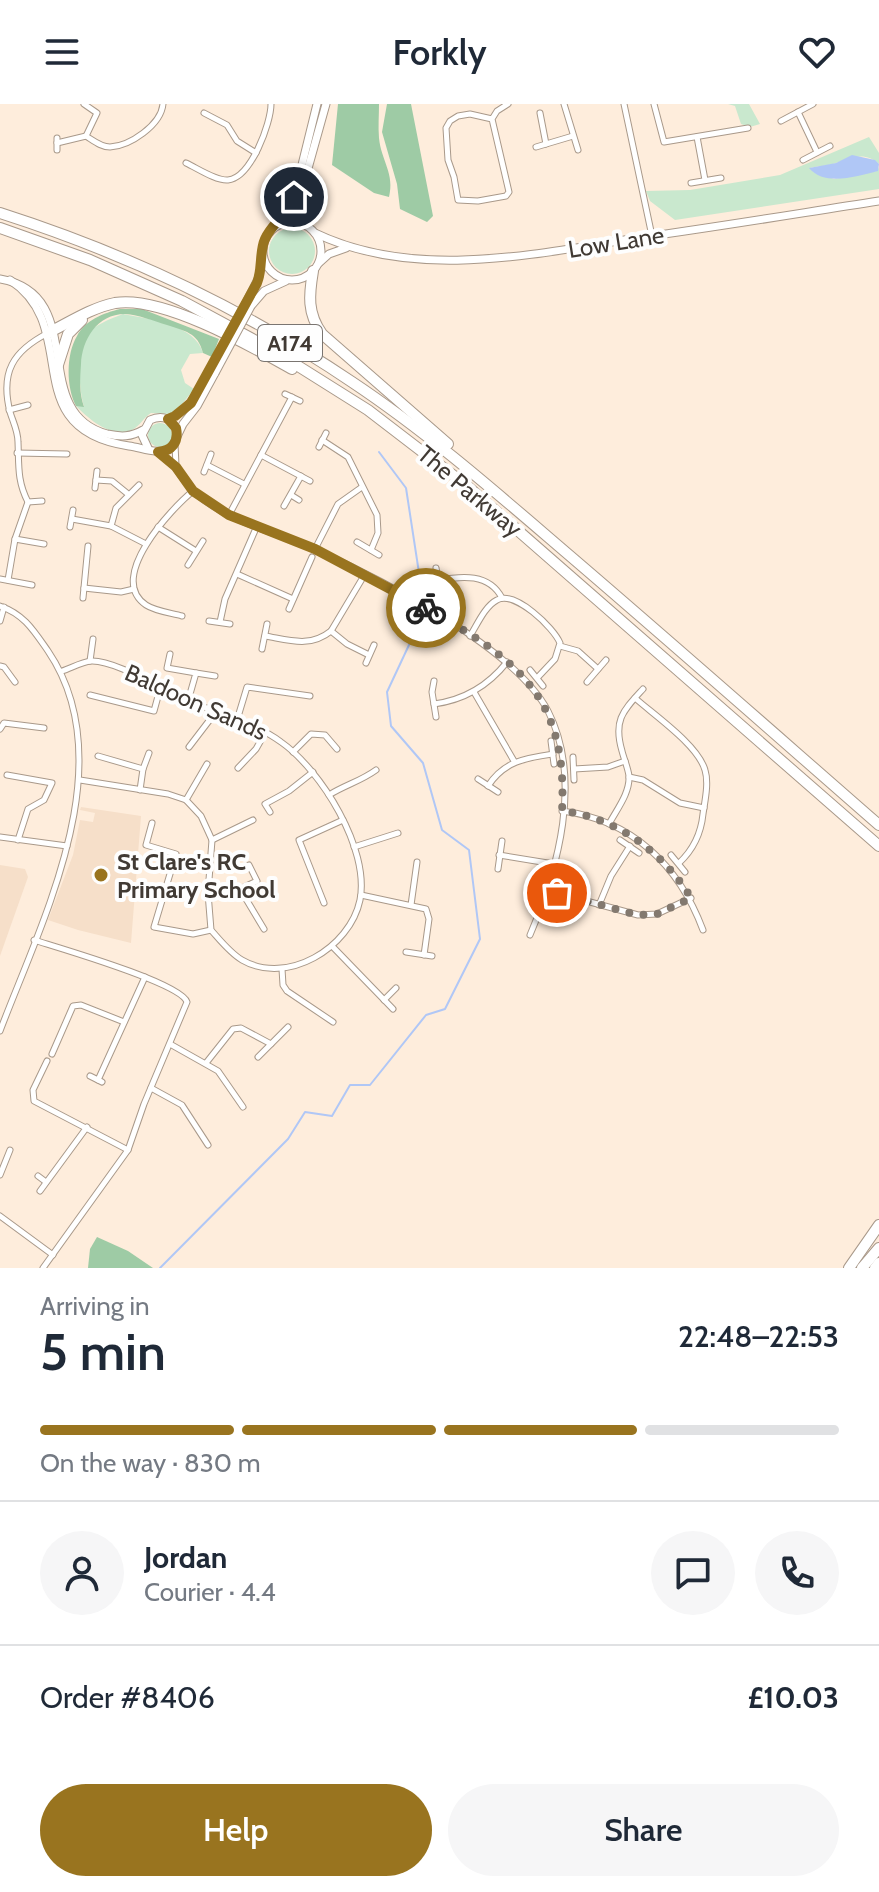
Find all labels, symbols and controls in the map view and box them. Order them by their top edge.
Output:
icon: menu [40,30,84,74]
text: Forkly [392,30,487,74]
icon: heart [795,30,839,74]
pin [260,163,328,231]
icon: home [272,175,316,219]
street label: Low Lane [566,220,666,264]
road number: A174 [258,325,322,361]
street label: The Parkway [412,439,528,543]
courier [386,568,466,648]
icon: bike [404,586,448,630]
street label: Baldoon Sands [121,658,271,746]
place label: St Clare's RC Primary School [117,847,276,904]
pin [523,859,591,927]
marker: St Clare's RC Primary School [92,866,110,884]
icon: bag [535,871,579,915]
text: Arriving in [40,1290,150,1322]
text: 22:48–22:53 [678,1318,839,1355]
text: 5 min [40,1320,166,1383]
text: On the way · 830 m [40,1447,261,1479]
button: person [40,1531,124,1615]
button: chat [651,1531,735,1615]
button: phone [755,1531,839,1615]
text: Jordan [144,1539,227,1576]
text: Courier · 4.4 [144,1576,276,1608]
text: Order #8406 [40,1679,215,1716]
text: £10.03 [748,1679,839,1716]
button: Help [40,1784,432,1876]
button: Share [448,1784,839,1876]

